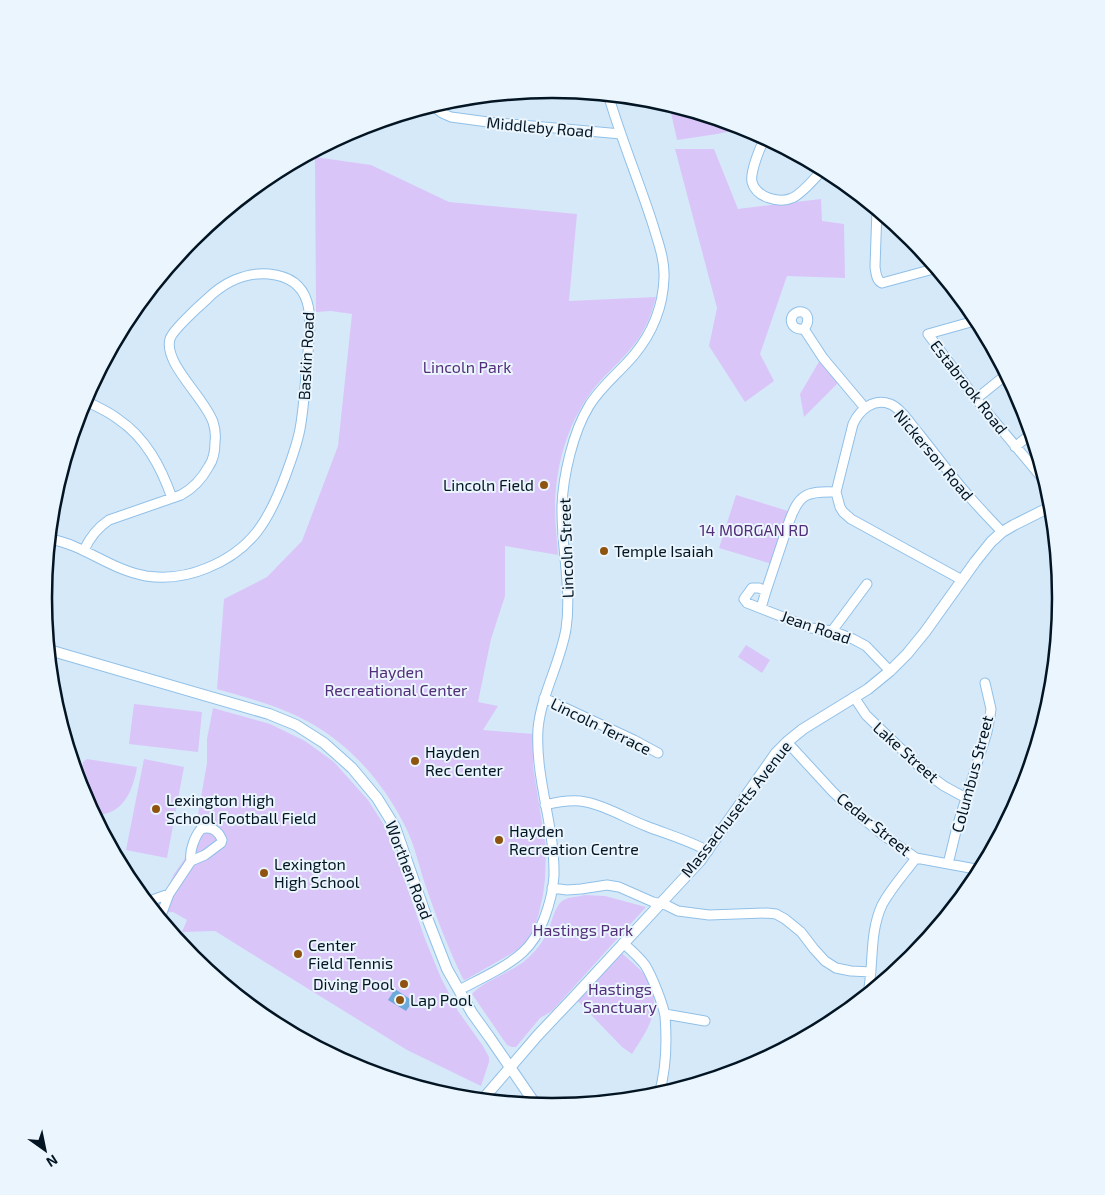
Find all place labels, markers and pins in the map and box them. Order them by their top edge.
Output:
place label: Lincoln Field [443,475,534,494]
marker: Lincoln Field [538,479,550,491]
place label: Temple Isaiah [614,541,713,560]
marker: Temple Isaiah [598,545,610,557]
place label: Hayden Rec Center [425,742,503,779]
marker: Hayden Rec Center [409,755,421,767]
place label: Lexington High School Football Field [166,790,317,827]
marker: Lexington High School Football Field [150,803,162,815]
place label: Hayden Recreation Centre [509,821,639,858]
marker: Hayden Recreation Centre [493,834,505,846]
place label: Lexington High School [274,854,360,891]
marker: Lexington High School [258,867,270,879]
place label: Center Field Tennis [308,935,393,972]
marker: Center Field Tennis [292,948,304,960]
place label: Diving Pool [313,974,394,993]
marker: Diving Pool [398,978,410,990]
place label: Lap Pool [410,990,472,1009]
marker: Lap Pool [394,994,406,1006]

